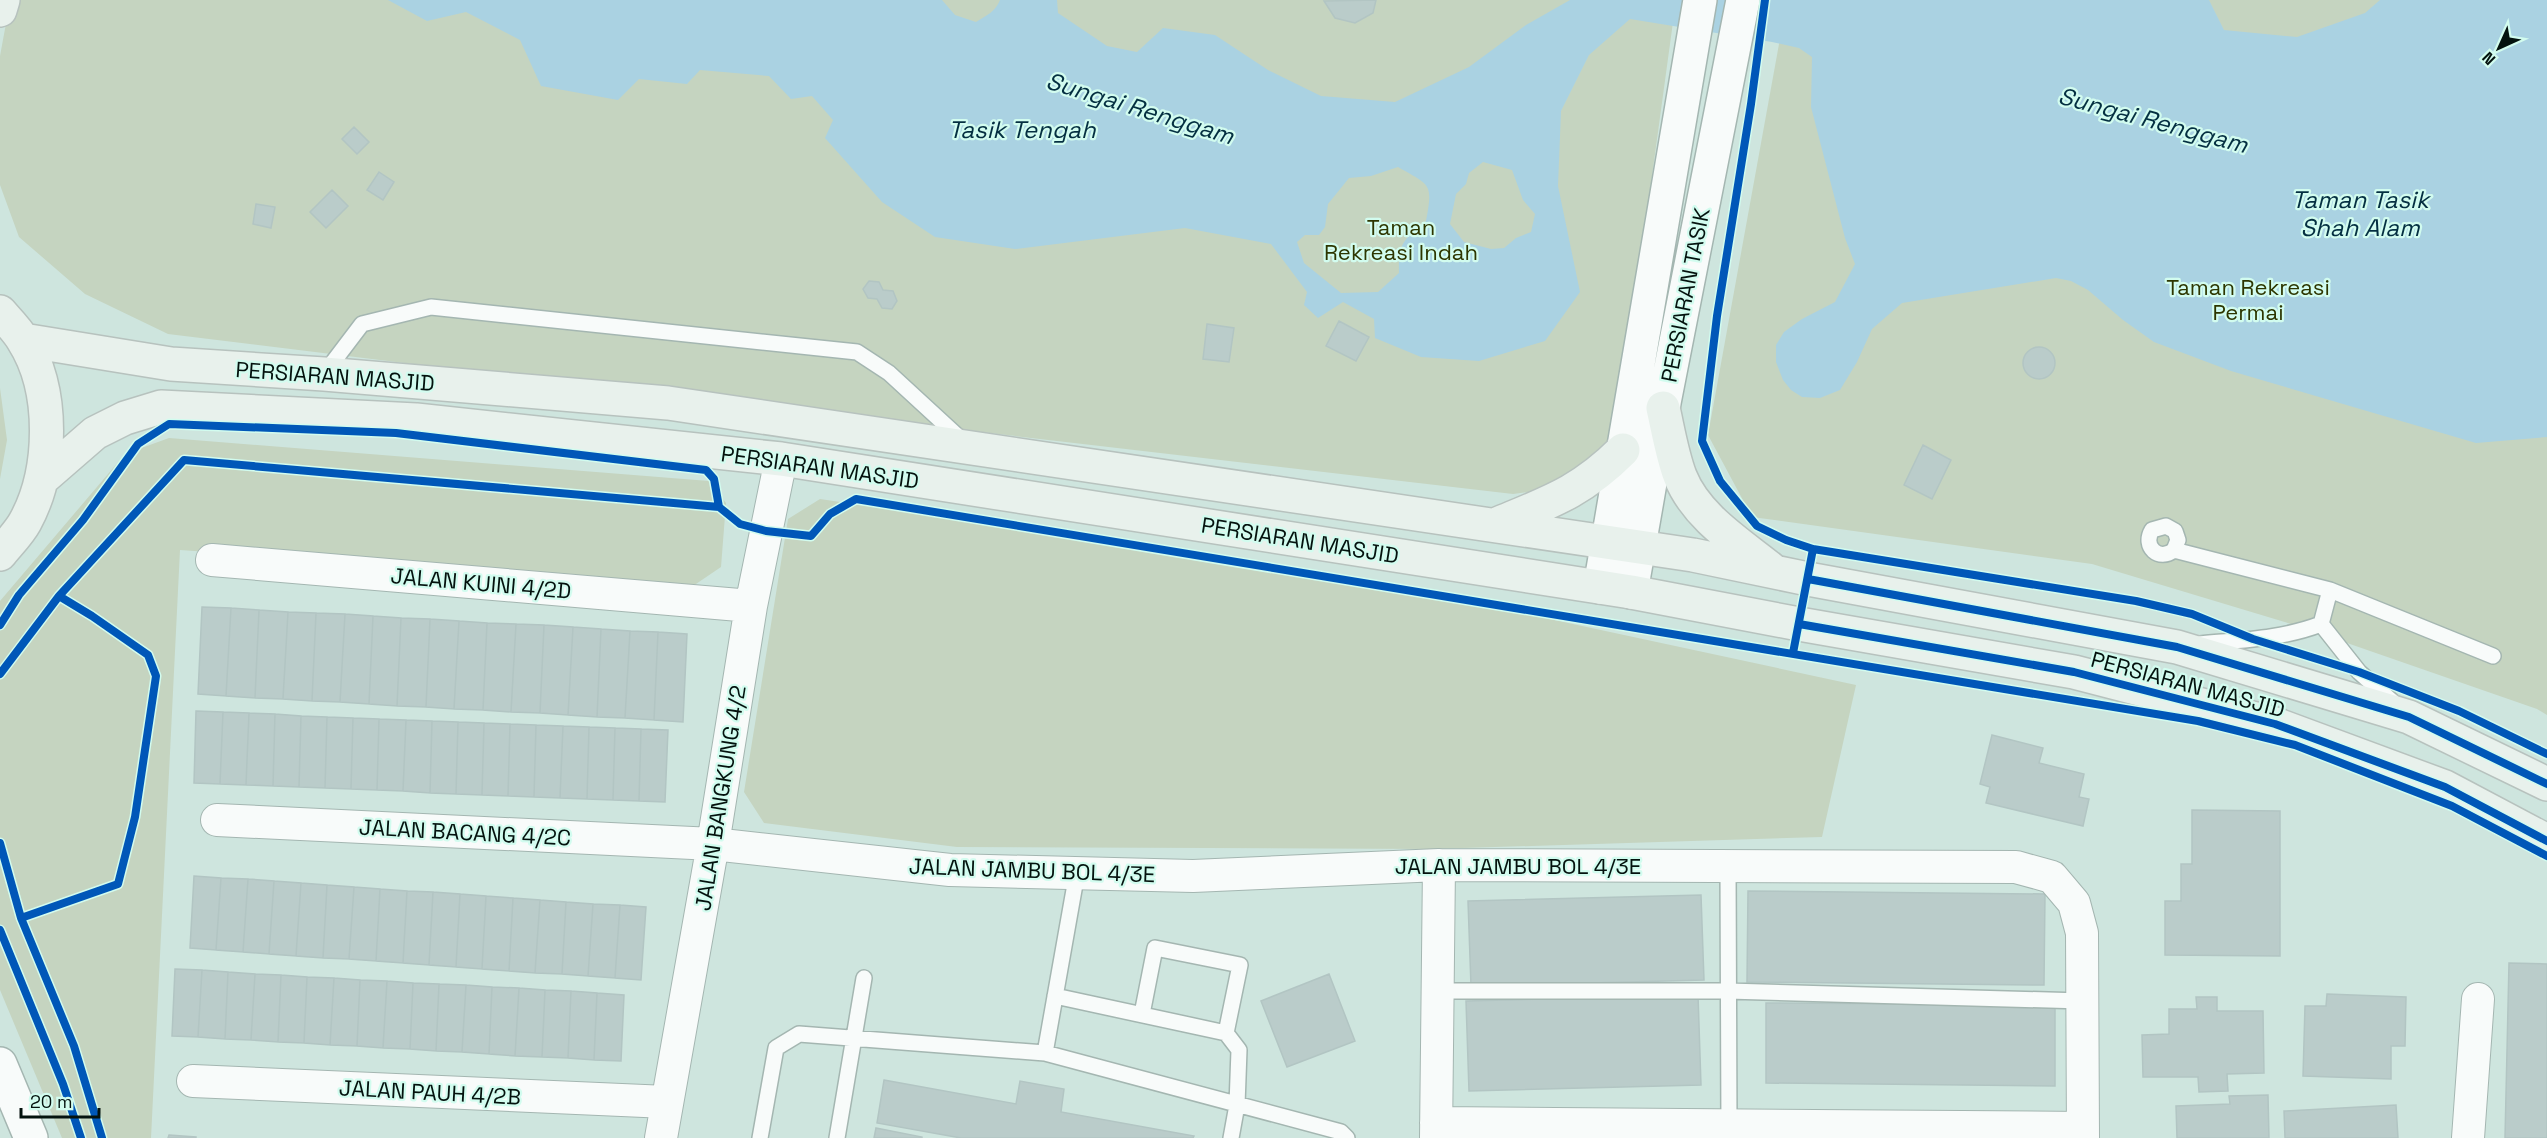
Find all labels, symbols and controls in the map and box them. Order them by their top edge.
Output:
north arrow [2469,18,2529,78]
text: N [2478,47,2500,69]
water label: Sungai Renggam [1042,65,1239,152]
water label: Sungai Renggam [2055,80,2252,161]
water label: Tasik Tengah [948,114,1097,145]
water label: Taman Tasik Shah Alam [2291,184,2432,243]
street label: PERSIARAN TASIK [1654,205,1716,385]
park label: Taman Rekreasi Indah [1324,213,1478,266]
park label: Taman Rekreasi Permai [2166,273,2330,326]
street label: PERSIARAN MASJID [234,355,436,397]
street label: PERSIARAN MASJID [719,439,921,495]
street label: PERSIARAN MASJID [1199,511,1401,569]
street label: JALAN KUINI 4/2D [390,561,572,605]
street label: PERSIARAN MASJID [2088,645,2288,723]
street label: JALAN BANGKUNG 4/2 [688,683,752,913]
street label: JALAN BACANG 4/2C [358,812,572,852]
street label: JALAN JAMBU BOL 4/3E [908,852,1156,888]
street label: JALAN JAMBU BOL 4/3E [1395,852,1641,880]
street label: JALAN PAUH 4/2B [338,1073,522,1111]
scale bar [21,1081,99,1119]
text: 20 m [30,1090,73,1113]

